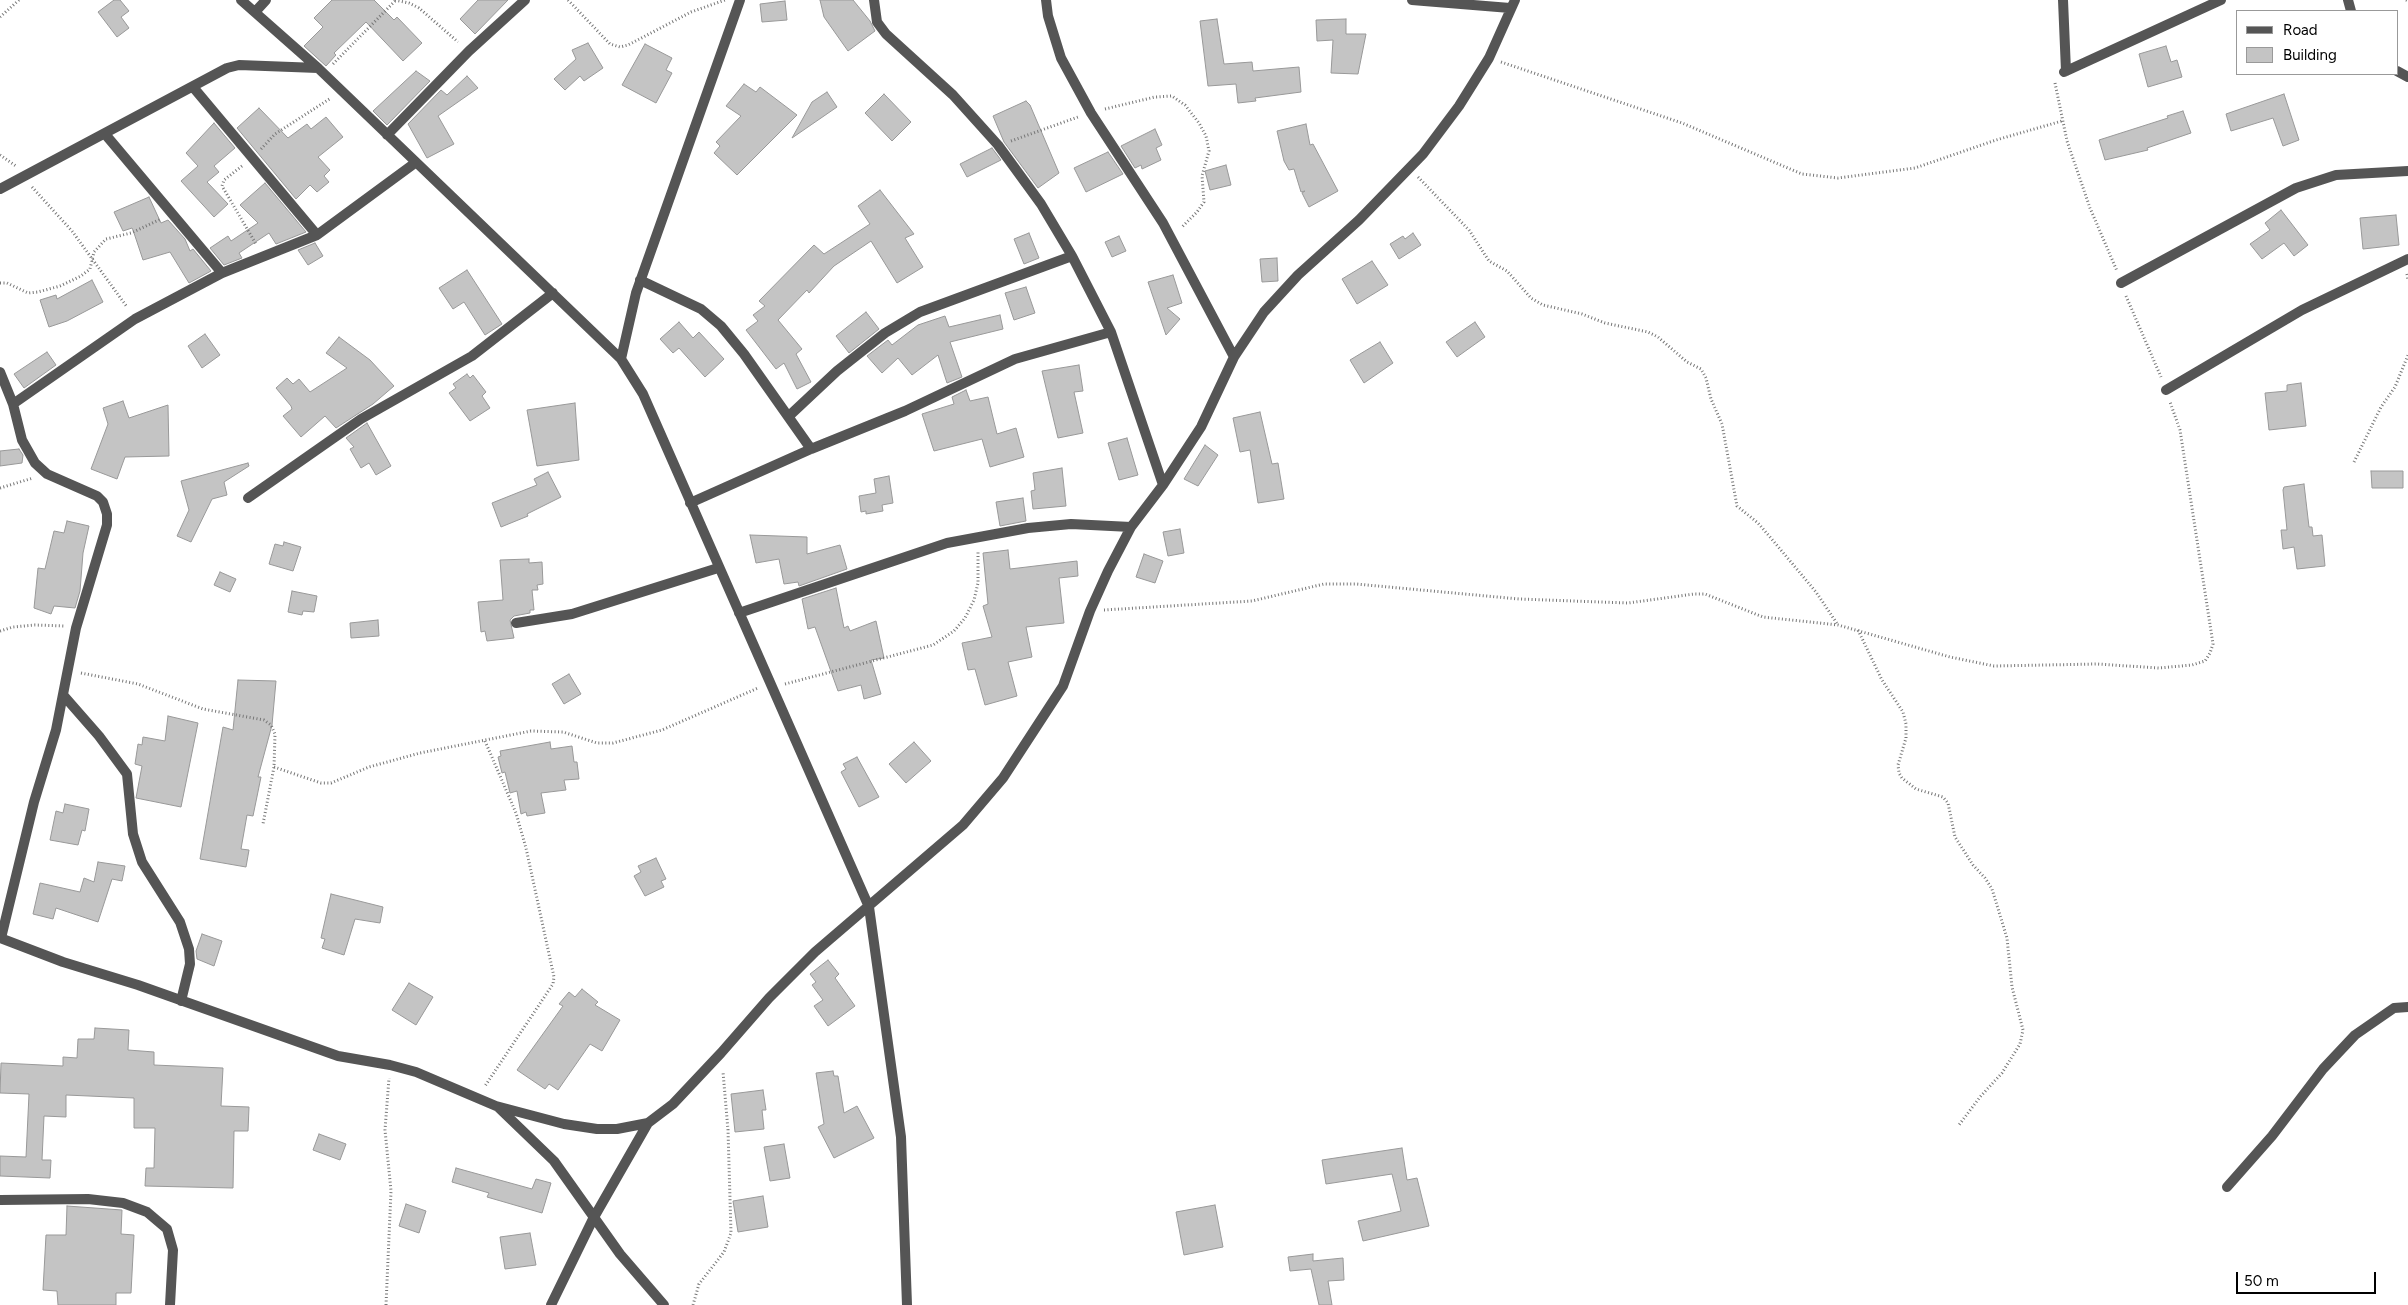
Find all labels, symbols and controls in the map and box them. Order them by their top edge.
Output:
legend [2236,10,2398,75]
text: Road [2283,21,2318,39]
text: Building [2283,46,2337,64]
scale bar [2238,1262,2378,1294]
text: 50 m [2244,1272,2279,1290]

